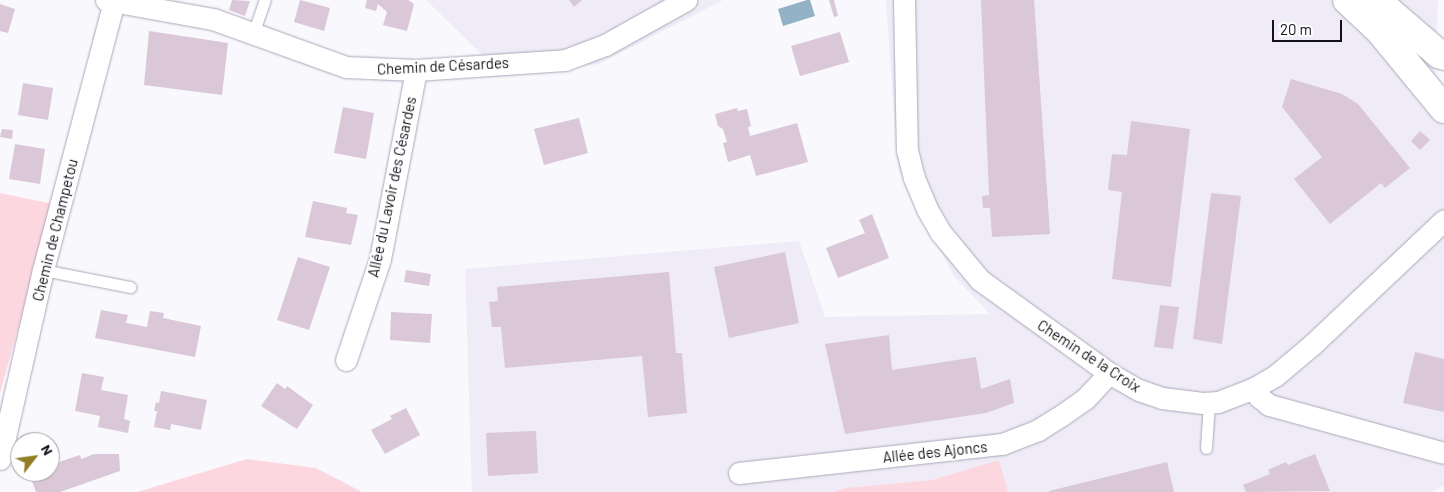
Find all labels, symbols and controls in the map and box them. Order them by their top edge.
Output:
scale bar [1274,10,1344,42]
text: 20 m [1280,20,1312,38]
street label: Chemin de Césardes [377,54,509,78]
street label: Allée du Lavoir des Césardes [364,95,420,279]
street label: Chemin de Champetou [29,157,81,303]
street label: Chemin de la Croix [1034,316,1144,396]
north arrow [10,432,60,482]
street label: Allée des Ajoncs [882,438,988,466]
text: N [38,441,57,458]

